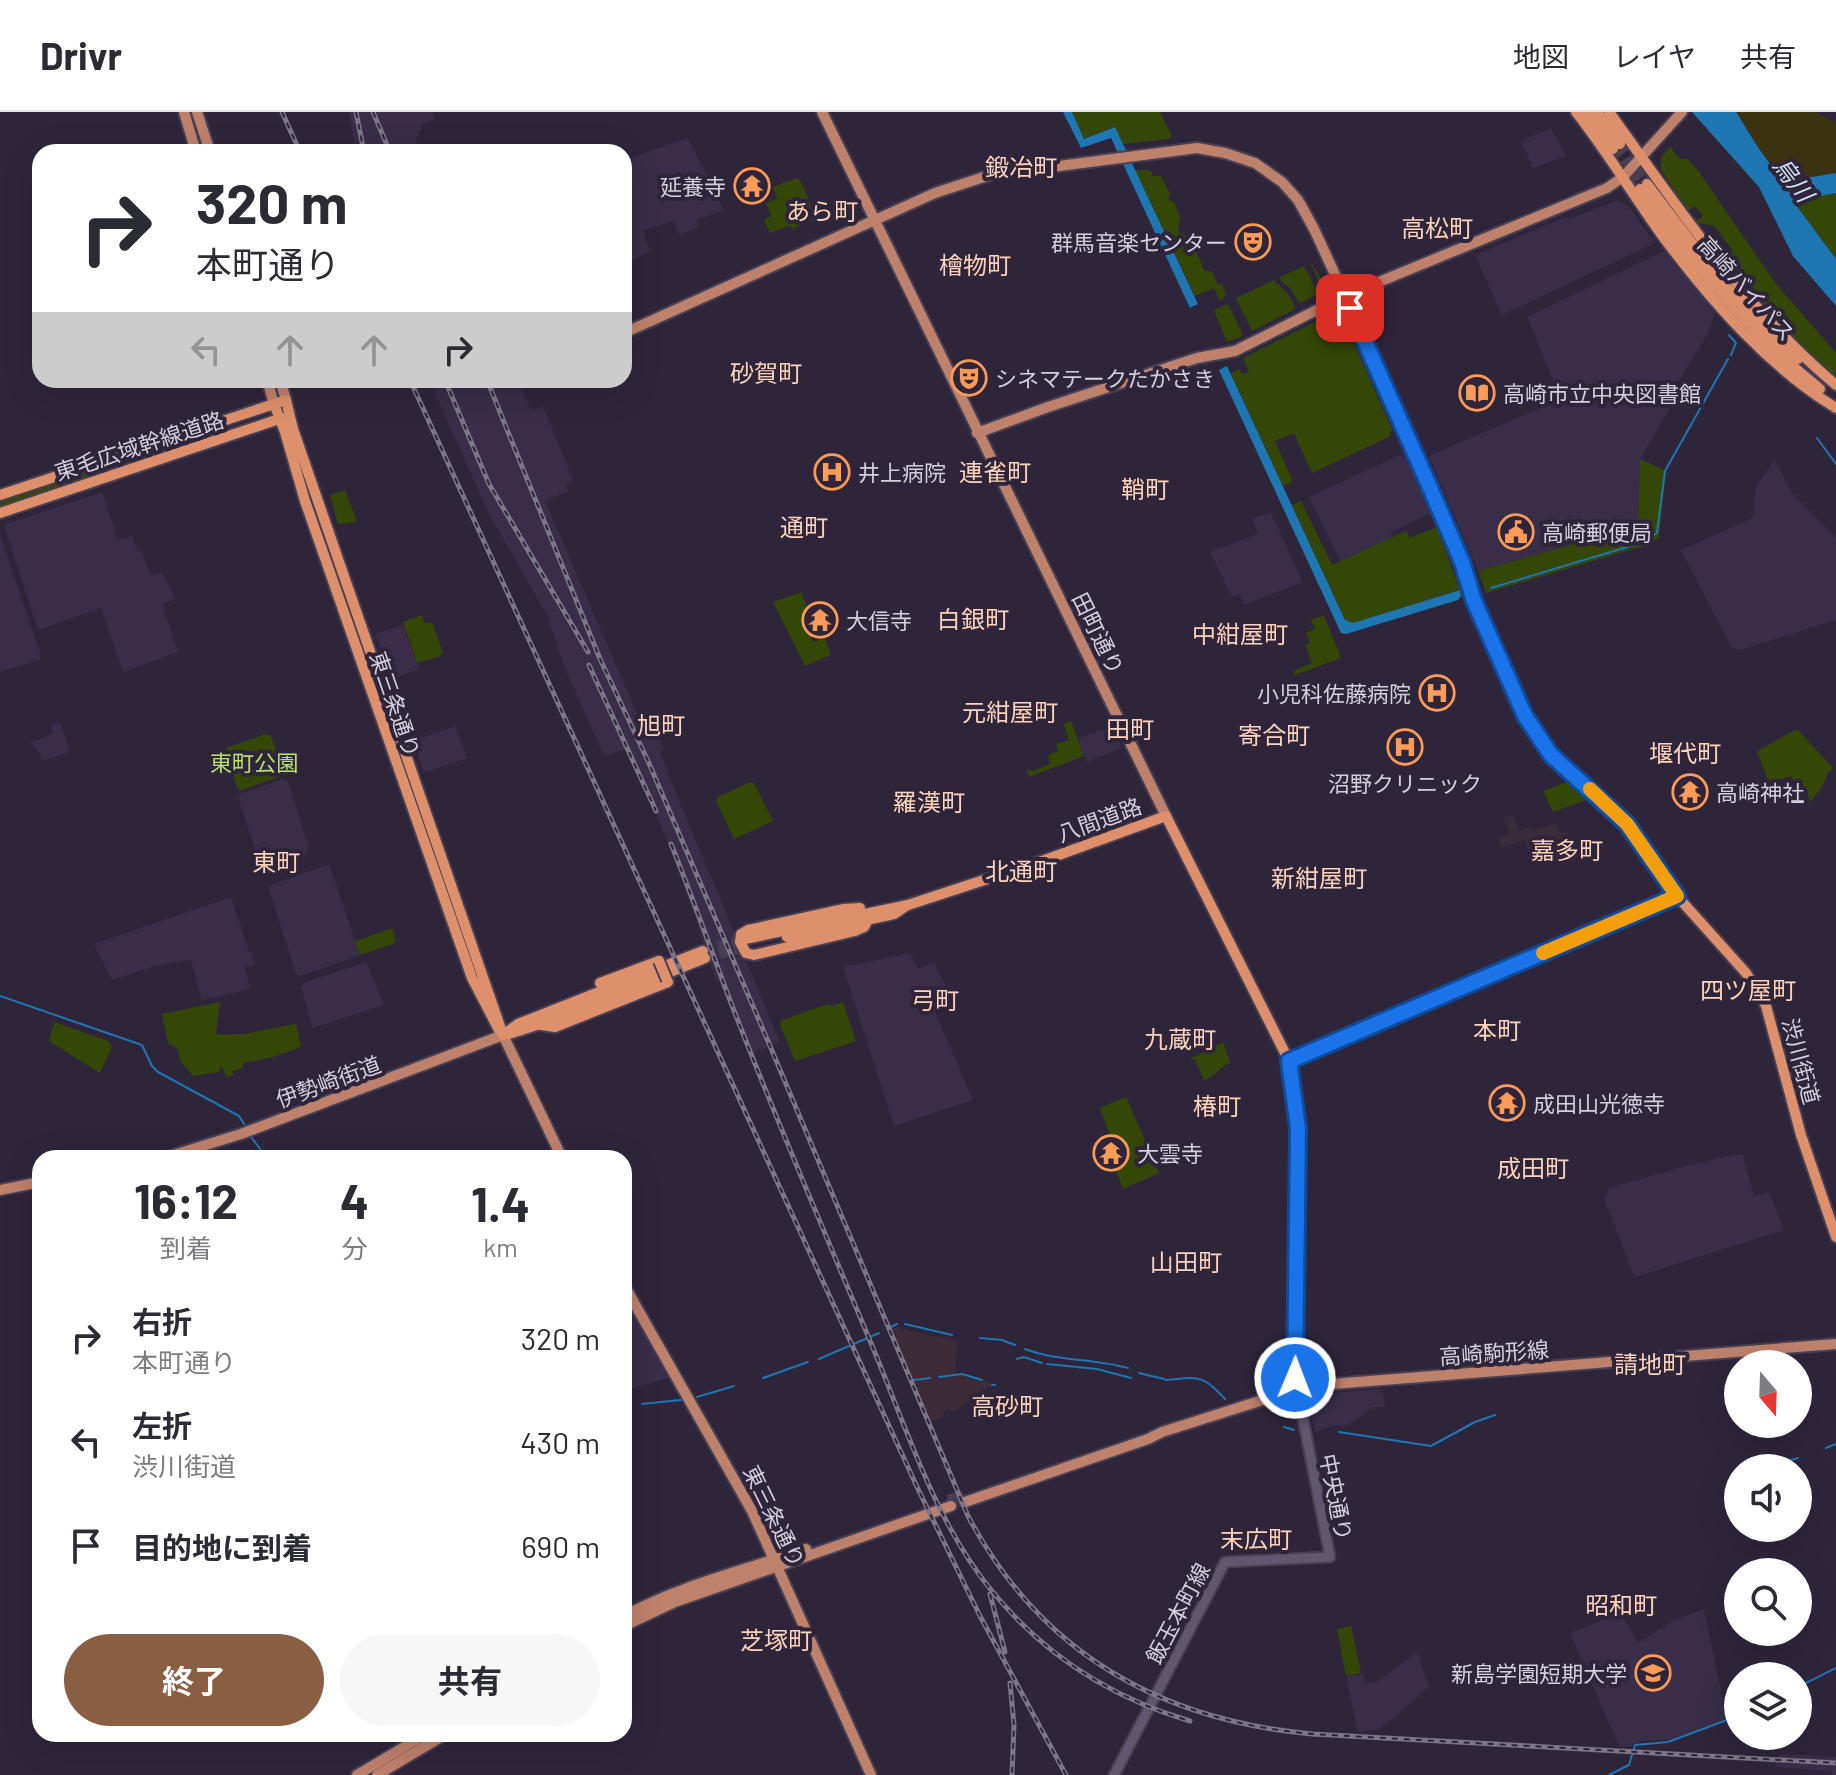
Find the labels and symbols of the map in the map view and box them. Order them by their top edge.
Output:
water label: 烏川 [1768,151,1822,209]
district label: 鍛冶町 [985,152,1057,181]
temple icon: 延養寺 [733,167,771,205]
place label: 延養寺 [660,173,726,199]
district label: あら町 [786,196,858,225]
district label: 高松町 [1401,213,1473,242]
theatre icon: 群馬音楽センター [1234,223,1272,261]
place label: 群馬音楽センター [1051,229,1227,255]
street label: 高崎バイパス [1693,230,1801,346]
district label: 檜物町 [939,250,1011,279]
pin [1316,274,1384,342]
district label: 砂賀町 [730,358,802,387]
theatre icon: シネマテークたかさき [950,359,988,397]
place label: シネマテークたかさき [995,365,1215,391]
library icon: 高崎市立中央図書館 [1458,374,1496,412]
place label: 高崎市立中央図書館 [1503,380,1701,406]
street label: 東毛広域幹線道路 [51,405,227,485]
hospital icon: 井上病院 [813,453,851,491]
district label: 連雀町 [959,457,1031,486]
place label: 井上病院 [858,459,946,485]
district label: 鞘町 [1121,474,1169,503]
district label: 通町 [780,512,828,541]
public building icon: 高崎郵便局 [1497,513,1535,551]
place label: 高崎郵便局 [1542,519,1652,545]
street label: 田町通り [1068,588,1130,678]
temple icon: 大信寺 [801,601,839,639]
district label: 白銀町 [937,604,1009,633]
place label: 大信寺 [846,607,912,633]
district label: 中紺屋町 [1192,619,1288,648]
street label: 東三条通り [366,648,426,760]
hospital icon: 小児科佐藤病院 [1418,674,1456,712]
place label: 小児科佐藤病院 [1257,680,1411,706]
district label: 元紺屋町 [962,697,1058,726]
district label: 旭町 [637,710,685,739]
district label: 田町 [1106,714,1154,743]
district label: 寄合町 [1238,720,1310,749]
hospital icon: 沼野クリニック [1386,728,1424,766]
district label: 堰代町 [1649,738,1721,767]
park label: 東町公園 [210,749,298,775]
place label: 沼野クリニック [1328,770,1482,796]
temple icon: 高崎神社 [1671,773,1709,811]
place label: 高崎神社 [1716,779,1804,805]
district label: 羅漢町 [893,787,965,816]
street label: 八間道路 [1053,792,1145,846]
district label: 嘉多町 [1531,835,1603,864]
district label: 東町 [252,847,300,876]
district label: 北通町 [985,856,1057,885]
district label: 新紺屋町 [1271,863,1367,892]
district label: 四ツ屋町 [1700,975,1796,1004]
district label: 弓町 [911,985,959,1014]
district label: 本町 [1473,1015,1521,1044]
street label: 渋川街道 [1778,1015,1826,1107]
district label: 九蔵町 [1144,1024,1216,1053]
street label: 伊勢崎街道 [272,1050,384,1112]
temple icon: 成田山光徳寺 [1488,1084,1526,1122]
place label: 成田山光徳寺 [1533,1090,1665,1116]
district label: 椿町 [1193,1091,1241,1120]
temple icon: 大雲寺 [1092,1134,1130,1172]
place label: 大雲寺 [1137,1140,1203,1166]
district label: 成田町 [1497,1153,1569,1182]
district label: 山田町 [1150,1247,1222,1276]
street label: 高崎駒形線 [1438,1335,1550,1369]
position arrow [1253,1336,1337,1420]
district label: 請地町 [1614,1349,1686,1378]
north arrow [1724,1350,1812,1438]
district label: 高砂町 [971,1391,1043,1420]
street label: 中央通り [1316,1451,1358,1543]
street label: 東三条通り [739,1461,811,1571]
district label: 末広町 [1220,1524,1292,1553]
street label: 飯玉本町線 [1140,1558,1214,1668]
district label: 昭和町 [1585,1590,1657,1619]
district label: 芝塚町 [740,1625,812,1654]
school or university icon: 新島学園短期大学 [1634,1654,1672,1692]
place label: 新島学園短期大学 [1451,1660,1627,1686]

